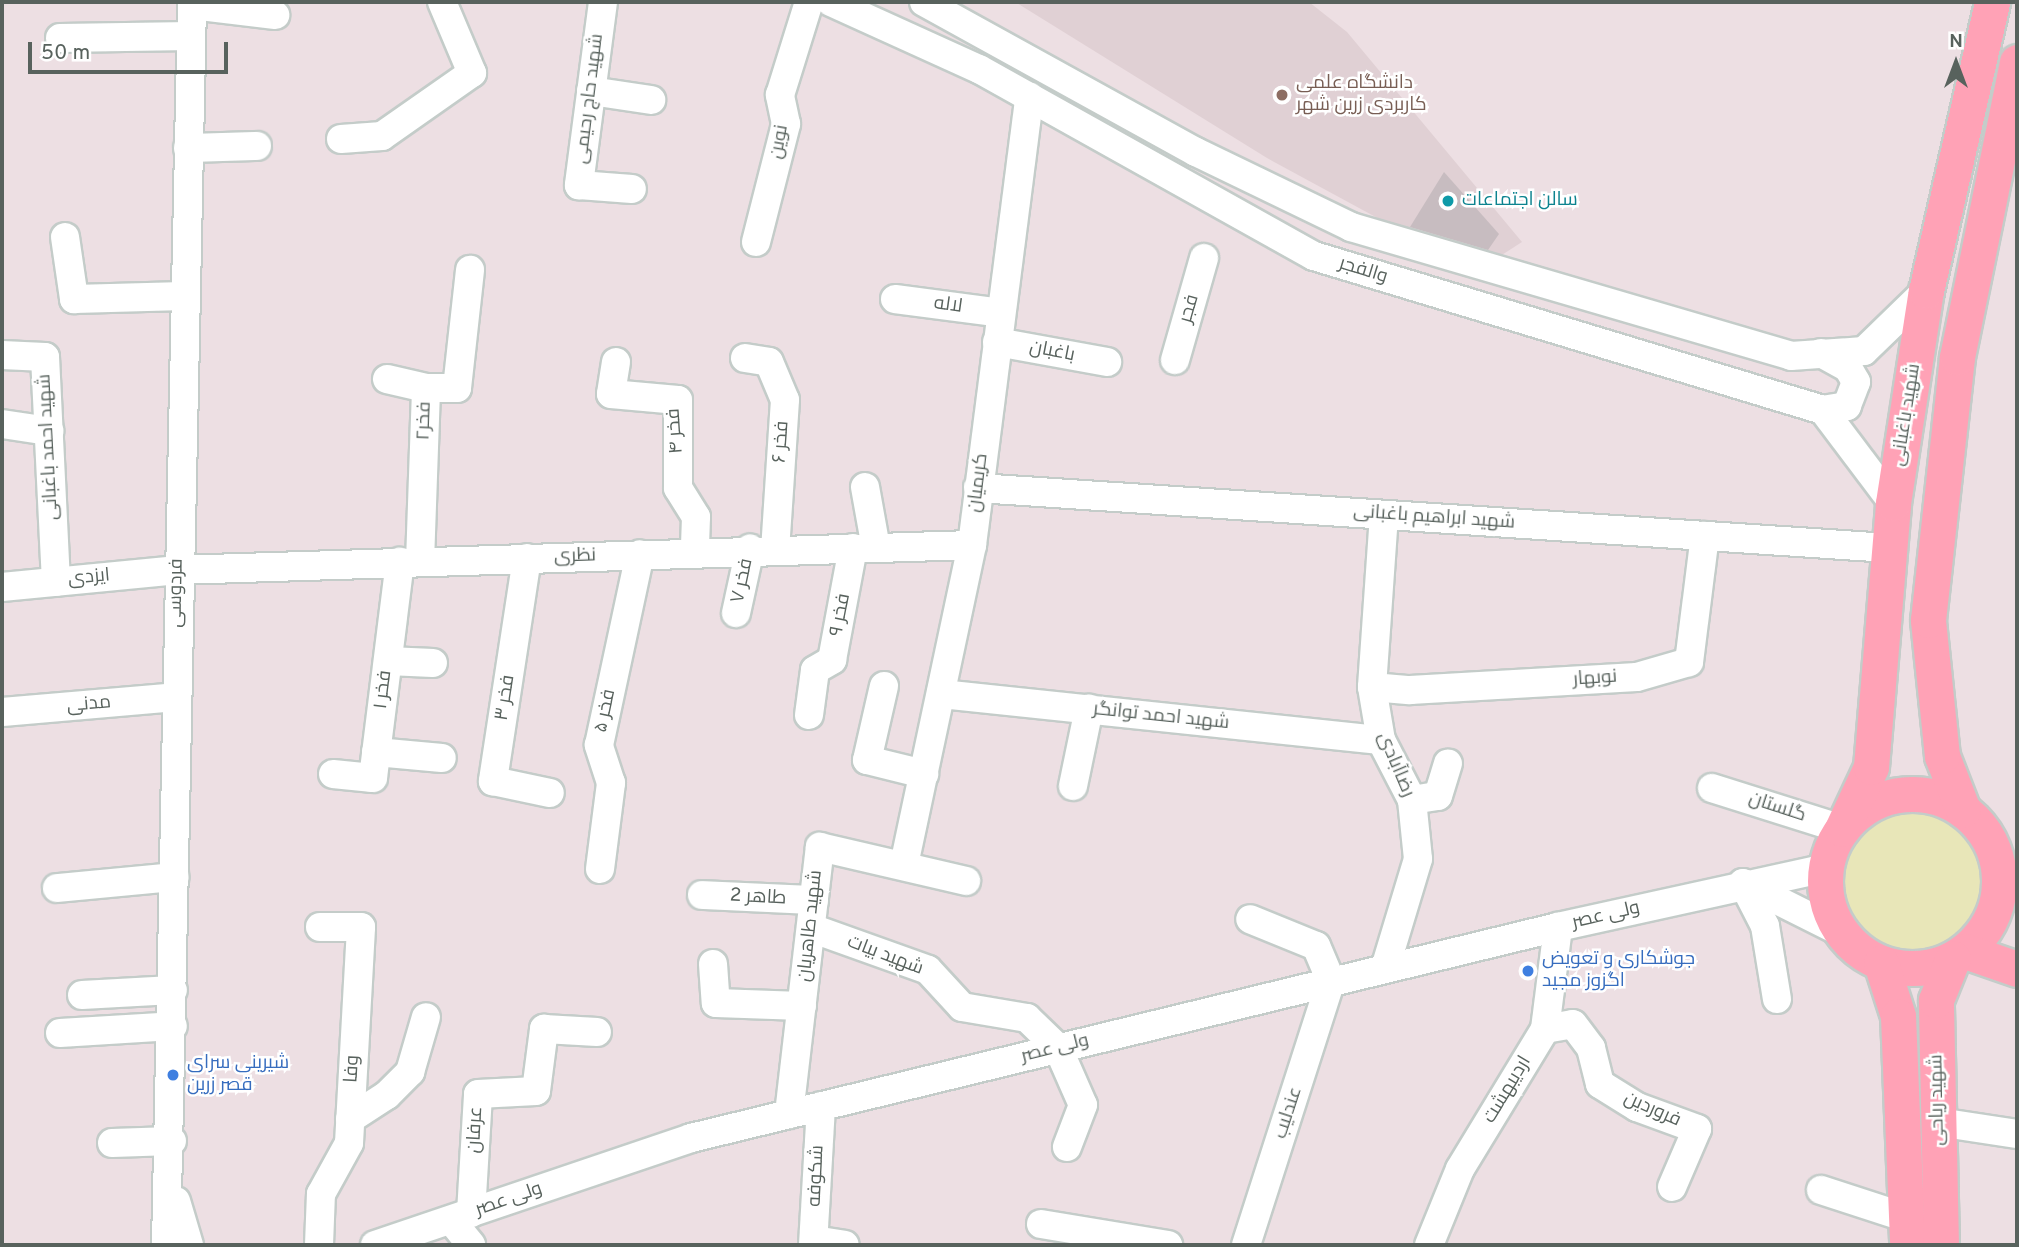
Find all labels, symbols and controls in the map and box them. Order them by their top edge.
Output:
scale bar [32,28,231,72]
north arrow [1921,28,1991,98]
text: N [1949,30,1963,54]
street label: شهید حاج رحیمی [571,33,609,165]
text: 50 m [41,40,90,67]
place label: دانشگاه علمی کاربردی زرین شهر [1296,73,1427,117]
marker: دانشگاه علمی کاربردی زرین شهر [1274,87,1290,103]
street label: نوین [766,123,794,161]
place label: سالن اجتماعات [1462,190,1578,212]
marker: سالن اجتماعات [1440,193,1456,209]
street label: والفجر [1336,253,1390,289]
street label: فجر [1175,292,1205,326]
street label: لاله [932,293,964,319]
street label: باغبان [1027,336,1077,368]
street label: شهید باغبانی [1888,362,1926,468]
street label: شهید احمد باغبانی [34,373,64,521]
street label: فخر۲ [413,401,437,441]
street label: فخر ۴ [663,407,689,455]
street label: فخر ۶ [769,420,795,464]
street label: کریمیان [964,452,994,514]
street label: شهید ابراهیم باغبانی [1352,501,1516,535]
street label: نظری [554,545,596,569]
street label: فخر ۷ [727,557,759,605]
street label: فردوسی [165,558,189,628]
street label: ایزدی [67,565,111,591]
street label: فخر ۹ [826,592,856,638]
street label: نوبهار [1572,666,1618,692]
street label: فخر ۱ [370,669,398,711]
street label: فخر ۳ [491,674,521,722]
street label: فخر ۵ [590,687,622,735]
street label: مدنی [66,692,112,718]
street label: شهید احمد توانگر [1092,699,1230,735]
street label: رضاآبادی [1371,729,1419,801]
street label: گلستان [1745,788,1809,828]
street label: شهید طاهریان [794,869,828,983]
street label: طاهر 2 [729,885,787,911]
street label: ولی عصر [1570,897,1642,935]
street label: شهید بیات [844,931,926,981]
place label: جوشکاری و تعویض اگزوز مجید [1542,949,1695,993]
marker: جوشکاری و تعویض اگزوز مجید [1520,963,1536,979]
street label: ولی عصر [1019,1030,1091,1068]
street label: اردیبهشت [1479,1052,1537,1128]
place label: شیرینی سرای قصر زرین [187,1053,289,1097]
street label: شهید ریاحی [1926,1054,1950,1146]
street label: وفا [341,1055,365,1083]
marker: شیرینی سرای قصر زرین [165,1067,181,1083]
street label: عندلیب [1270,1084,1308,1142]
street label: فروردین [1620,1087,1684,1133]
street label: عرفان [463,1106,489,1154]
street label: شکوفه [804,1145,830,1207]
street label: ولی عصر [473,1178,545,1222]

